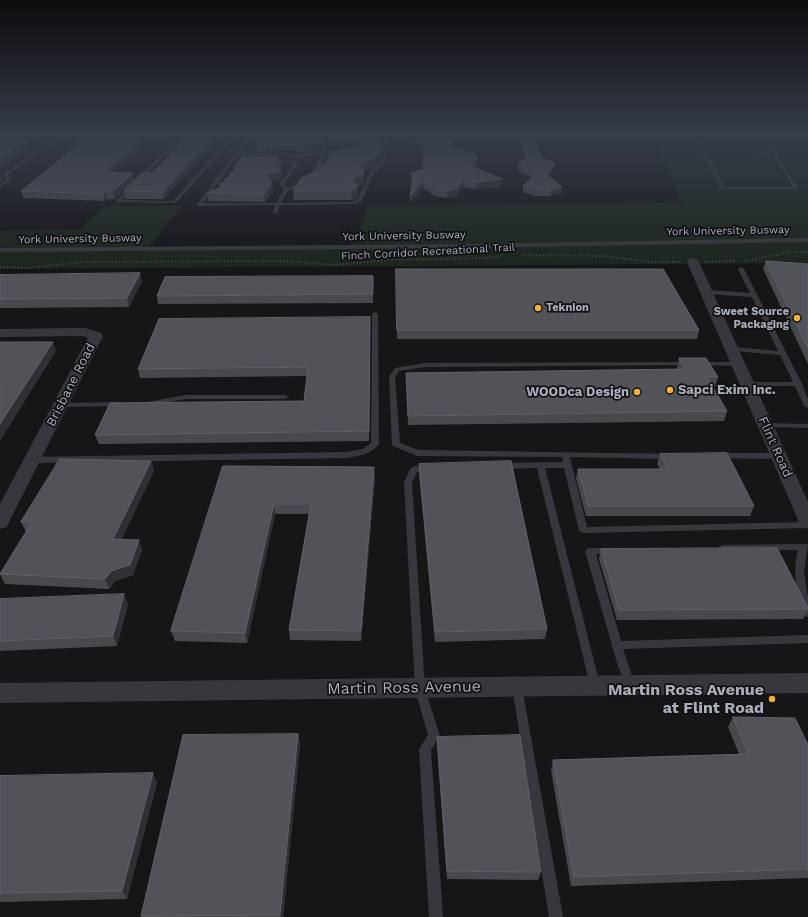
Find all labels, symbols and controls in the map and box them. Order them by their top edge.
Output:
street label: York University Busway [666,223,790,239]
street label: York University Busway [342,228,466,244]
street label: York University Busway [18,231,142,247]
street label: Finch Corridor Recreational Trail [341,241,515,263]
place label: Teknion [546,301,589,315]
marker: Teknion [533,303,543,313]
place label: Sweet Source Packaging [714,305,789,331]
marker: Sweet Source Packaging [792,313,802,323]
street label: Brisbane Road [43,341,99,429]
place label: Sapci Exim Inc. [678,382,776,398]
place label: WOODca Design [526,384,629,400]
marker: Sapci Exim Inc. [665,385,675,395]
marker: WOODca Design [632,387,642,397]
street label: Flint Road [755,414,795,480]
street label: Martin Ross Avenue [327,677,481,699]
place label: Martin Ross Avenue at Flint Road [608,680,764,718]
marker: Martin Ross Avenue at Flint Road [767,694,777,704]

